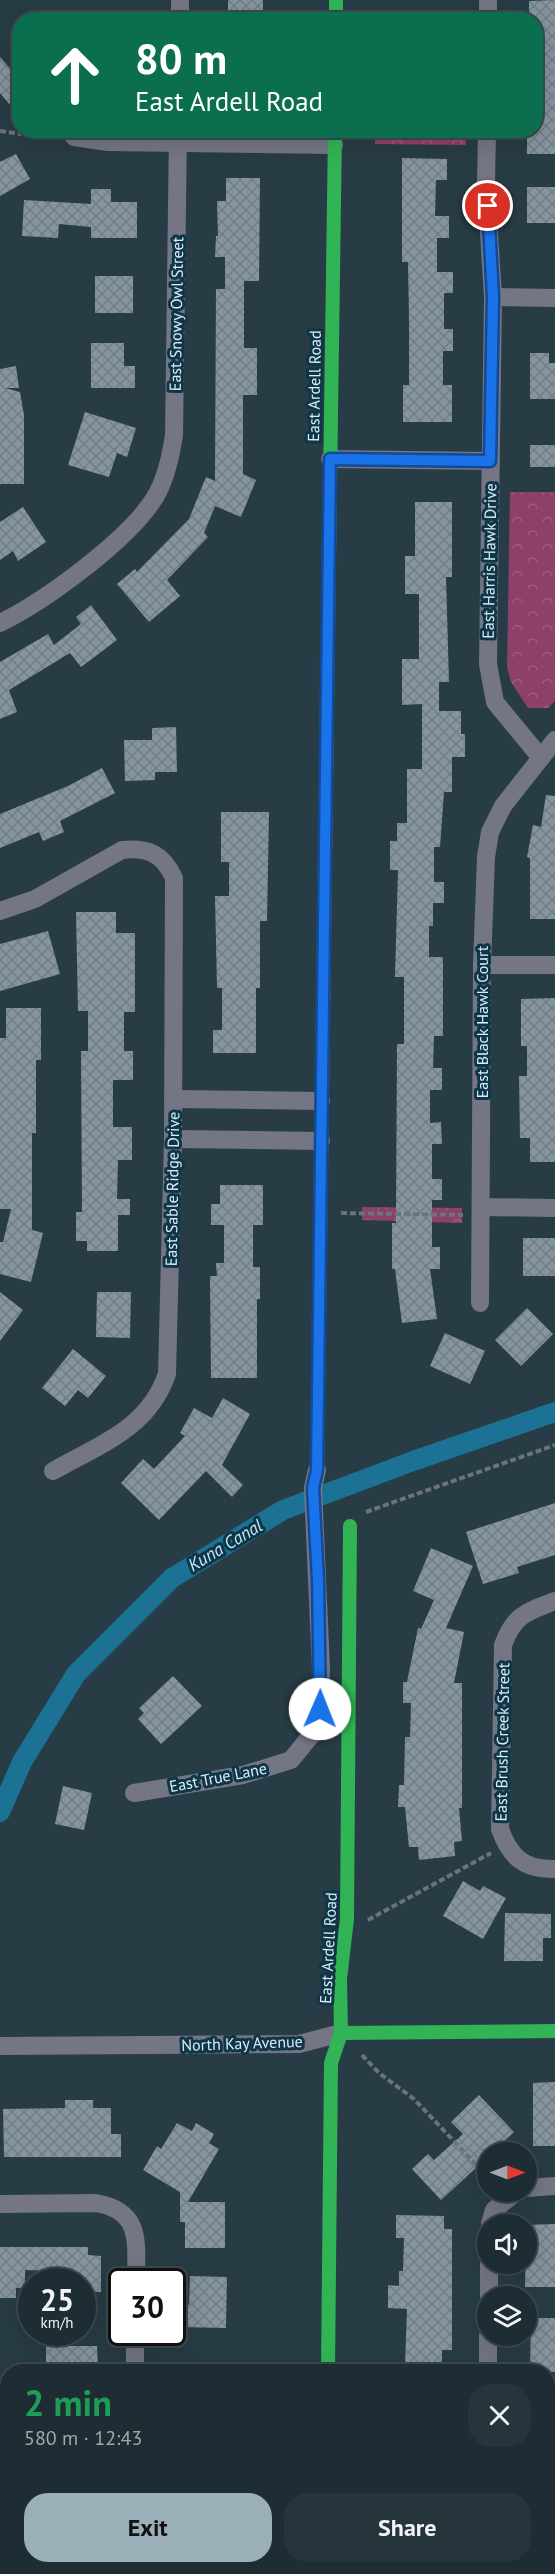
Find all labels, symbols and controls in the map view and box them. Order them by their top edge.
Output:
text: 80 m [135,31,227,86]
icon: ahead [36,36,114,114]
text: East Ardell Road [135,84,323,118]
pin [462,180,513,231]
icon: arrive [471,189,504,222]
street label: East Snowy Owl Street [165,236,187,391]
street label: East Ardell Road [303,330,325,442]
street label: East Harris Hawk Drive [478,483,500,639]
street label: East Black Hawk Court [472,945,492,1098]
street label: East Sable Ridge Drive [161,1112,183,1266]
water label: Kuna Canal [184,1514,267,1576]
street label: East Brush Creek Street [491,1662,513,1822]
position arrow [288,1677,352,1741]
street label: East True Lane [168,1758,268,1796]
street label: East Ardell Road [315,1892,341,2004]
street label: North Kay Avenue [181,2031,303,2055]
north arrow [477,2142,537,2202]
map controls [477,2142,537,2346]
button: sound [477,2214,537,2274]
speed limit sign: 30 [108,2268,186,2346]
text: 25 [40,2280,74,2319]
button: layers [477,2286,537,2346]
text: km/h [41,2313,73,2332]
text: 2 min [24,2379,112,2426]
button: close [468,2384,531,2447]
text: 580 m · 12:43 [24,2425,142,2451]
button: Exit [24,2493,272,2562]
button: Share [284,2493,531,2562]

